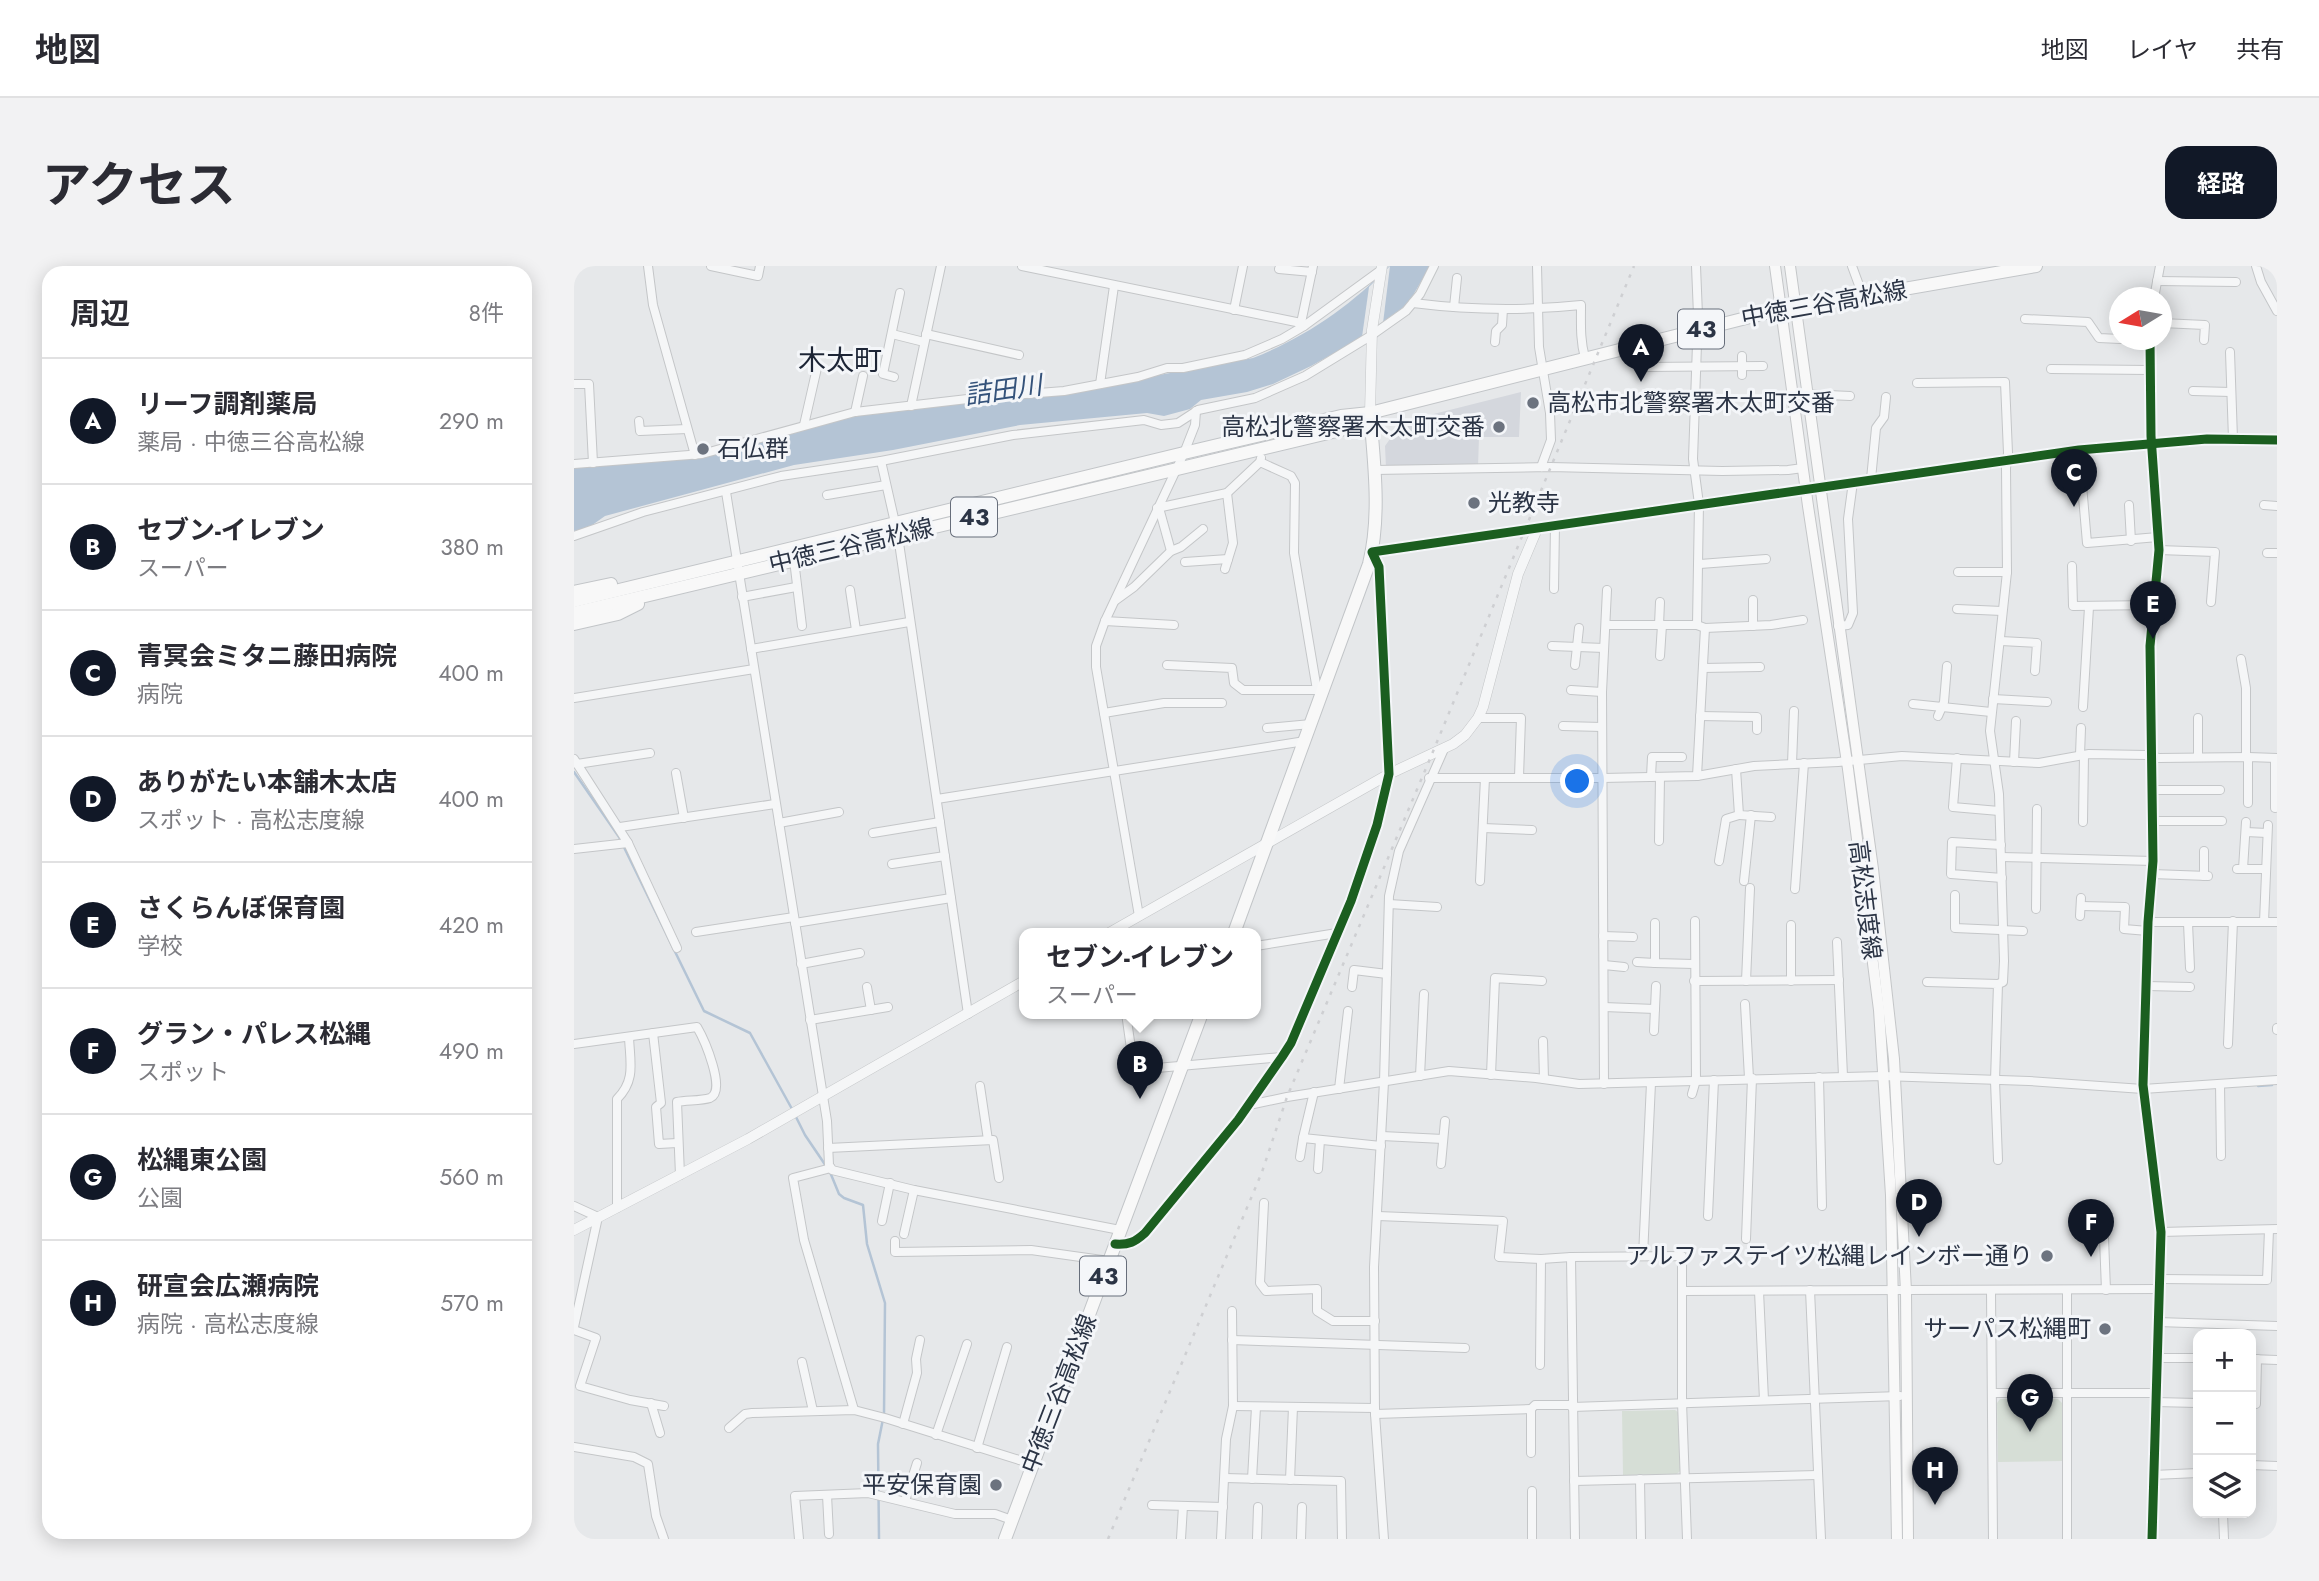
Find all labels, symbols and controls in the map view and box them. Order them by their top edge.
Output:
text: 地図 [35,26,101,73]
text: 地図 [2041,32,2089,67]
text: レイヤ [2127,32,2198,67]
text: 共有 [2236,32,2284,67]
button: 経路 [2165,146,2277,219]
text: アクセス [42,150,236,220]
street label: 中徳三谷高松線 [1738,272,1910,335]
north arrow [2109,287,2172,350]
text: 周辺 [70,292,130,335]
text: 8件 [468,296,504,330]
road number: 43 [1678,310,1724,348]
pin: A [1618,324,1664,382]
district label: 木太町 [798,340,882,381]
water label: 詰田川 [962,365,1047,414]
text: リーフ調剤薬局 [137,385,317,423]
place label: 高松市北警察署木太町交番 [1547,385,1835,420]
marker: 高松市北警察署木太町交番 [1525,395,1541,411]
text: A [85,404,101,438]
text: 290 m [439,404,504,438]
place label: 高松北警察署木太町交番 [1221,409,1485,444]
marker: 高松北警察署木太町交番 [1491,419,1507,435]
text: 薬局 · 中徳三谷高松線 [137,425,365,459]
place label: 石仏群 [717,431,789,466]
marker: 石仏群 [695,441,711,457]
pin: C [2051,449,2097,507]
place label: 光教寺 [1488,485,1560,520]
marker: 光教寺 [1466,495,1482,511]
road number: 43 [951,498,997,536]
street label: 中徳三谷高松線 [765,510,937,581]
text: セブン-イレブン [137,511,325,549]
text: B [85,530,101,564]
text: 380 m [440,530,504,564]
text: スーパー [137,551,229,585]
pin: E [2130,581,2176,639]
text: 青冥会ミタニ藤田病院 [137,637,397,675]
text: C [85,656,101,690]
text: 400 m [438,656,504,690]
text: 病院 [137,677,183,711]
text: ありがたい本舗木太店 [137,763,397,801]
your location [1560,764,1594,798]
text: D [85,782,101,816]
text: 400 m [438,782,504,816]
text: スポット · 高松志度線 [137,803,365,837]
street label: 高松志度線 [1841,838,1890,962]
text: さくらんぼ保育園 [137,889,345,927]
text: E [86,908,100,942]
text: 420 m [439,908,504,942]
popup [1019,928,1261,1019]
text: 学校 [137,929,183,963]
text: セブン-イレブン [1046,938,1234,976]
text: スーパー [1046,978,1138,1012]
text: グラン・パレス松縄 [137,1015,371,1053]
text: F [87,1034,99,1068]
text: 490 m [439,1034,504,1068]
pin: B [1117,1041,1163,1099]
text: スポット [137,1055,229,1089]
text: 松縄東公園 [137,1141,267,1179]
text: G [84,1160,102,1194]
text: 560 m [439,1160,504,1194]
pin: D [1896,1179,1942,1237]
text: 公園 [137,1181,183,1215]
pin: F [2068,1199,2114,1257]
place label: アルファステイツ松縄レインボー通り [1625,1238,2033,1273]
marker: アルファステイツ松縄レインボー通り [2039,1248,2055,1264]
road number: 43 [1080,1256,1126,1296]
text: 研宣会広瀬病院 [137,1267,319,1305]
text: H [84,1286,102,1320]
text: 570 m [440,1286,504,1320]
text: 病院 · 高松志度線 [137,1307,319,1341]
street label: 中徳三谷高松線 [1012,1309,1105,1479]
place label: サーパス松縄町 [1923,1311,2091,1346]
marker: サーパス松縄町 [2097,1321,2113,1337]
map controls [2193,1329,2256,1518]
button: + [2193,1329,2256,1392]
pin: G [2007,1374,2053,1432]
button: − [2193,1392,2256,1455]
pin: H [1912,1447,1958,1505]
button: layers [2193,1455,2256,1518]
place label: 平安保育園 [862,1467,982,1502]
marker: 平安保育園 [988,1477,1004,1493]

